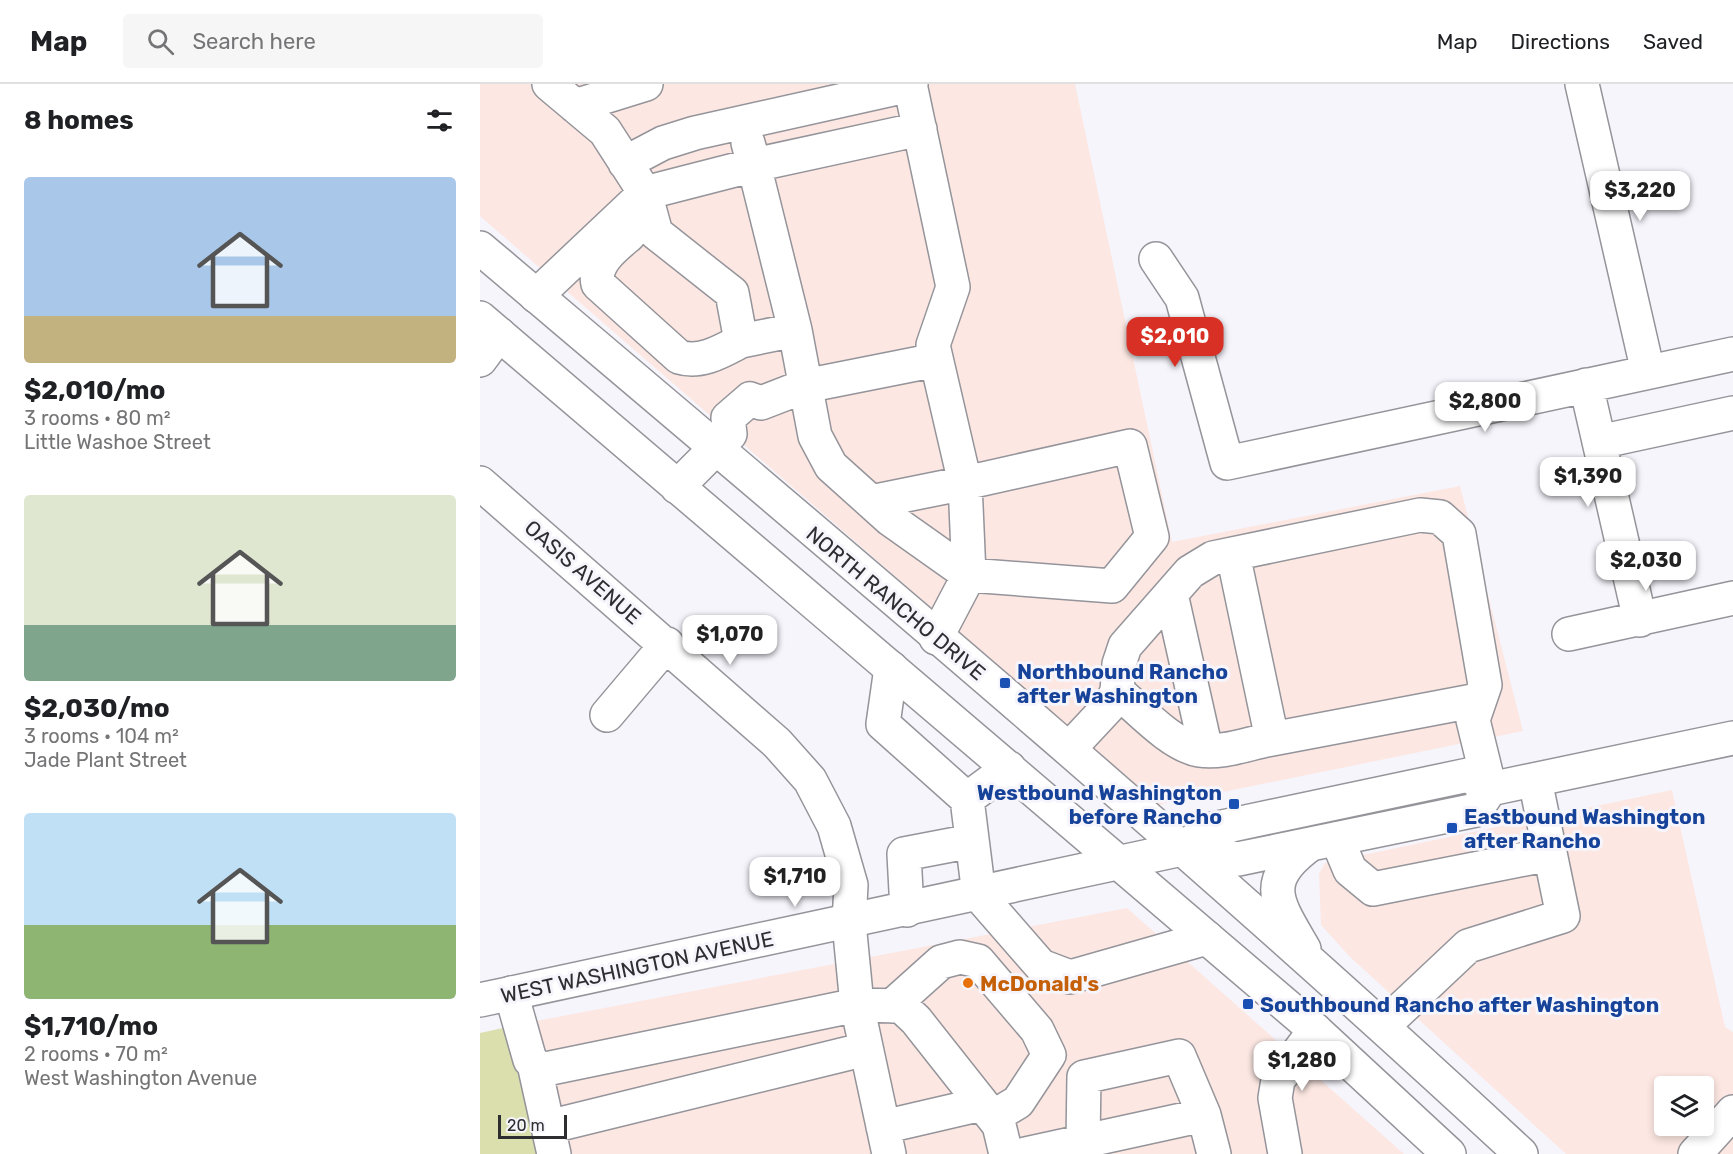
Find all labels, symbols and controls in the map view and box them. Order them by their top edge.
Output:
search box [123,14,543,68]
text: Map [30,25,87,58]
icon: search [144,25,177,58]
text: Search here [192,28,316,55]
text: Map [1437,29,1478,54]
text: Directions [1511,29,1610,54]
text: Saved [1643,29,1703,54]
icon: filters [423,104,456,137]
text: 8 homes [24,105,134,136]
pin: $3,220 [1591,171,1689,222]
text: $3,220 [1604,178,1676,202]
icon: home [186,216,294,324]
pin: $2,010 [1126,317,1224,368]
text: $2,010 [1141,324,1209,348]
text: $2,010/mo [24,375,165,406]
pin: $2,800 [1436,382,1534,433]
text: $2,800 [1449,389,1521,413]
text: 3 rooms · 80 m² [24,406,171,430]
text: Little Washoe Street [24,430,211,454]
pin: $1,390 [1539,457,1637,508]
text: $1,390 [1554,464,1622,488]
street label: OASIS AVENUE [520,515,646,629]
street label: NORTH RANCHO DRIVE [801,521,991,685]
icon: home [186,534,294,642]
pin: $2,030 [1597,541,1695,592]
text: $2,030 [1610,548,1682,572]
pin: $1,070 [681,615,779,666]
text: $1,070 [696,622,764,646]
place label: Northbound Rancho after Washington [1017,659,1228,708]
marker: Northbound Rancho after Washington [998,676,1012,690]
text: $2,030/mo [24,693,170,724]
text: 3 rooms · 104 m² [24,724,179,748]
text: Jade Plant Street [24,748,187,772]
place label: Westbound Washington before Rancho [977,780,1222,829]
marker: Westbound Washington before Rancho [1227,797,1241,811]
place label: Eastbound Washington after Rancho [1464,804,1705,853]
marker: Eastbound Washington after Rancho [1445,821,1459,835]
icon: home [186,852,294,960]
pin: $1,710 [746,857,844,908]
text: $1,710 [763,864,827,888]
street label: WEST WASHINGTON AVENUE [498,926,776,1008]
place label: McDonald's [980,971,1099,996]
marker: McDonald's [961,976,975,990]
place label: Southbound Rancho after Washington [1260,992,1659,1017]
marker: Southbound Rancho after Washington [1241,997,1255,1011]
text: $1,710/mo [24,1011,158,1042]
pin: $1,280 [1253,1041,1351,1092]
text: 2 rooms · 70 m² [24,1042,168,1066]
text: $1,280 [1268,1048,1337,1072]
text: West Washington Avenue [24,1066,257,1090]
map controls [1654,1076,1714,1136]
button: layers [1654,1076,1714,1136]
scale bar [498,1112,567,1140]
text: 20 m [507,1116,545,1135]

